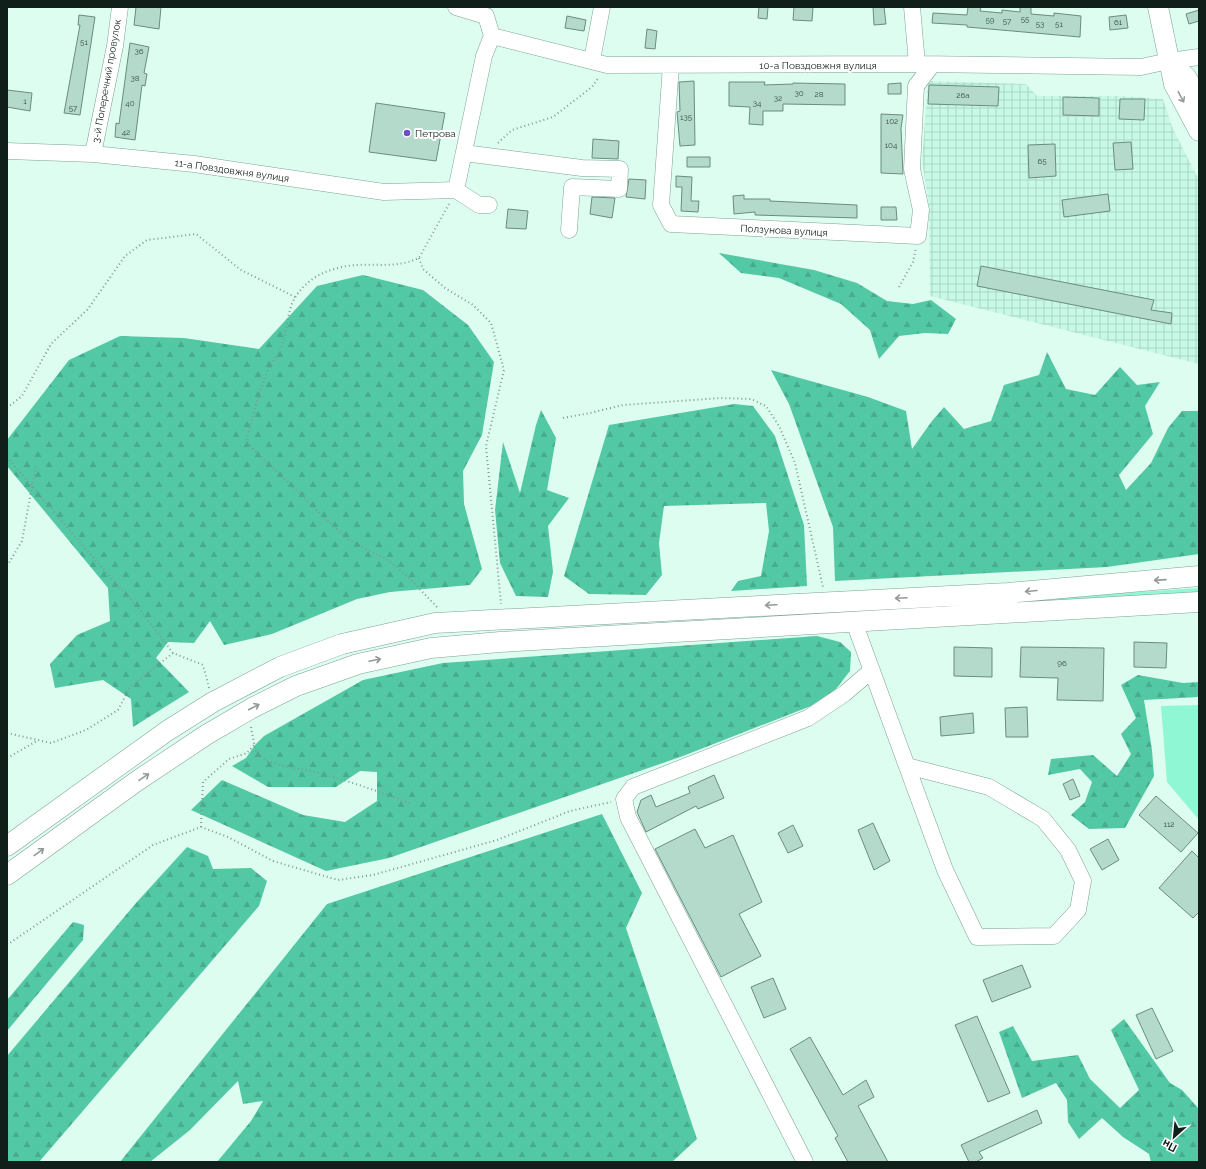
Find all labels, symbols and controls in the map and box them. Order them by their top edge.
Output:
house number: 55 [1021,14,1030,24]
house number: 59 [985,15,995,25]
house number: 57 [1003,16,1012,26]
house number: 61 [1114,17,1123,27]
street label: 3-й Поперечний провулок [90,18,123,144]
house number: 53 [1036,19,1044,29]
house number: 51 [1055,19,1063,29]
house number: 51 [80,37,88,47]
house number: 36 [134,46,144,56]
street label: 10-а Повздовжня вулиця [759,60,877,71]
house number: 38 [130,73,140,83]
house number: 30 [794,88,804,98]
house number: 28 [815,89,824,99]
house number: 26а [956,90,970,100]
one-way arrow [1178,91,1185,103]
house number: 32 [774,93,782,103]
house number: 1 [23,96,27,106]
house number: 40 [125,98,135,108]
house number: 34 [753,98,762,108]
house number: 57 [69,103,78,113]
house number: 135 [680,112,693,122]
house number: 102 [886,116,898,126]
house number: 42 [122,127,130,137]
marker: Петрова [402,128,412,138]
place label: Петрова [415,128,456,139]
house number: 104 [885,140,898,150]
house number: 65 [1037,156,1047,166]
street label: 11-а Повздовжня вулиця [174,157,290,184]
street label: Ползунова вулиця [740,223,828,238]
one-way arrow [1154,577,1167,584]
one-way arrow [1025,588,1038,595]
one-way arrow [895,595,908,602]
one-way arrow [765,602,778,609]
one-way arrow [368,656,381,664]
house number: 96 [1057,658,1067,668]
one-way arrow [248,702,260,710]
one-way arrow [138,772,150,780]
house number: 112 [1163,819,1175,829]
one-way arrow [33,848,44,856]
north arrow [1154,1117,1194,1157]
text: Пн [1160,1136,1179,1155]

